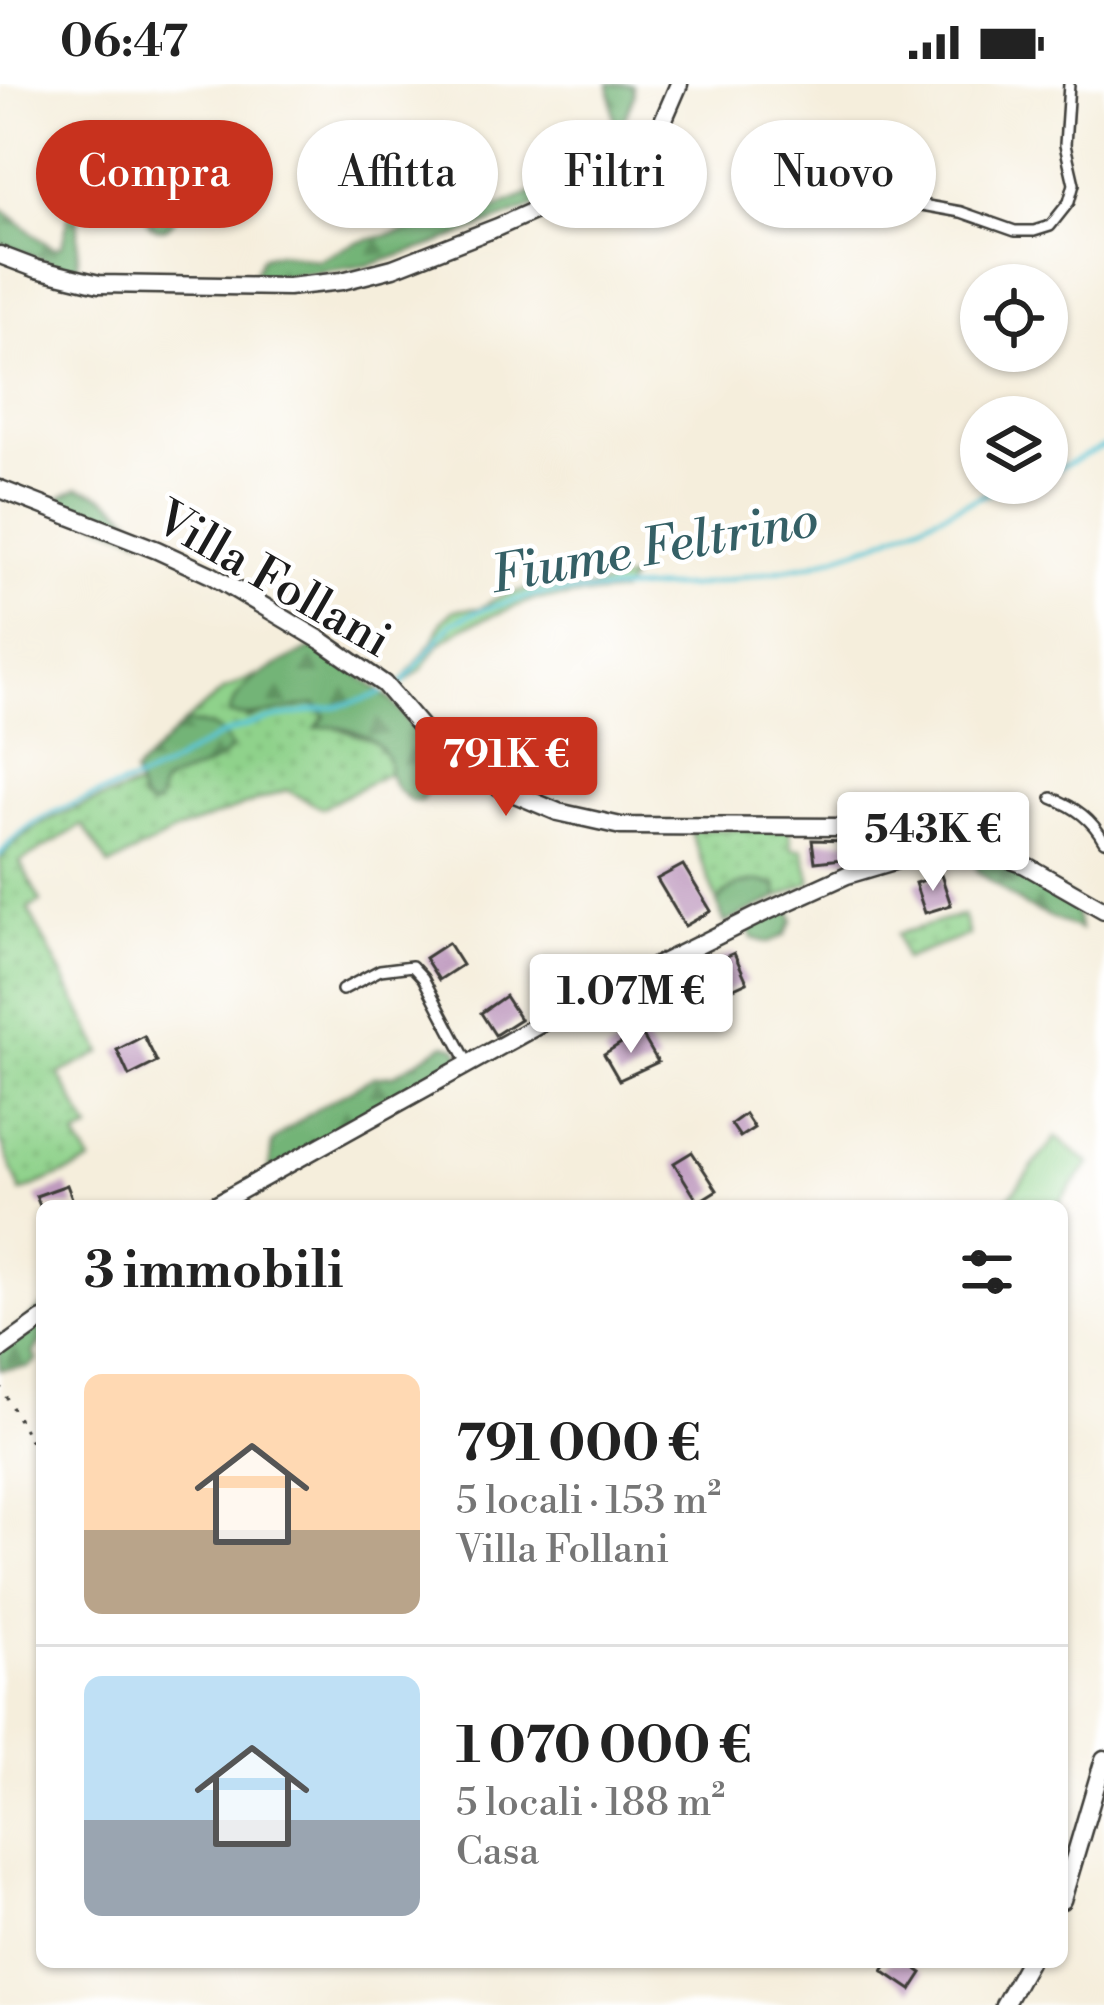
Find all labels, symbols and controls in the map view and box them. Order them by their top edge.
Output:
text: 06:47 [60,14,188,71]
chip: Compra [36,120,273,228]
chip: Affitta [297,120,498,228]
chip: Filtri [522,120,707,228]
chip: Nuovo [731,120,936,228]
map controls [960,264,1068,504]
button: locate [960,264,1068,372]
button: layers [960,396,1068,504]
street label: Villa Follani [143,489,401,672]
water label: Fiume Feltrino [486,489,823,609]
pin: 791K € [408,717,604,819]
text: 791K € [442,731,570,780]
pin: 543K € [835,792,1031,894]
text: 543K € [864,806,1002,855]
pin: 1.07M € [520,954,742,1056]
text: 1.07M € [557,968,705,1017]
icon: filters [954,1239,1020,1305]
text: 3 immobili [84,1240,343,1304]
text: 791 000 € [456,1413,701,1477]
icon: home [180,1422,324,1566]
text: 5 locali · 153 m² [456,1477,721,1526]
text: Villa Follani [456,1526,669,1575]
text: 1 070 000 € [456,1715,752,1779]
icon: home [180,1724,324,1868]
text: 5 locali · 188 m² [456,1779,725,1828]
text: Casa [456,1828,539,1877]

